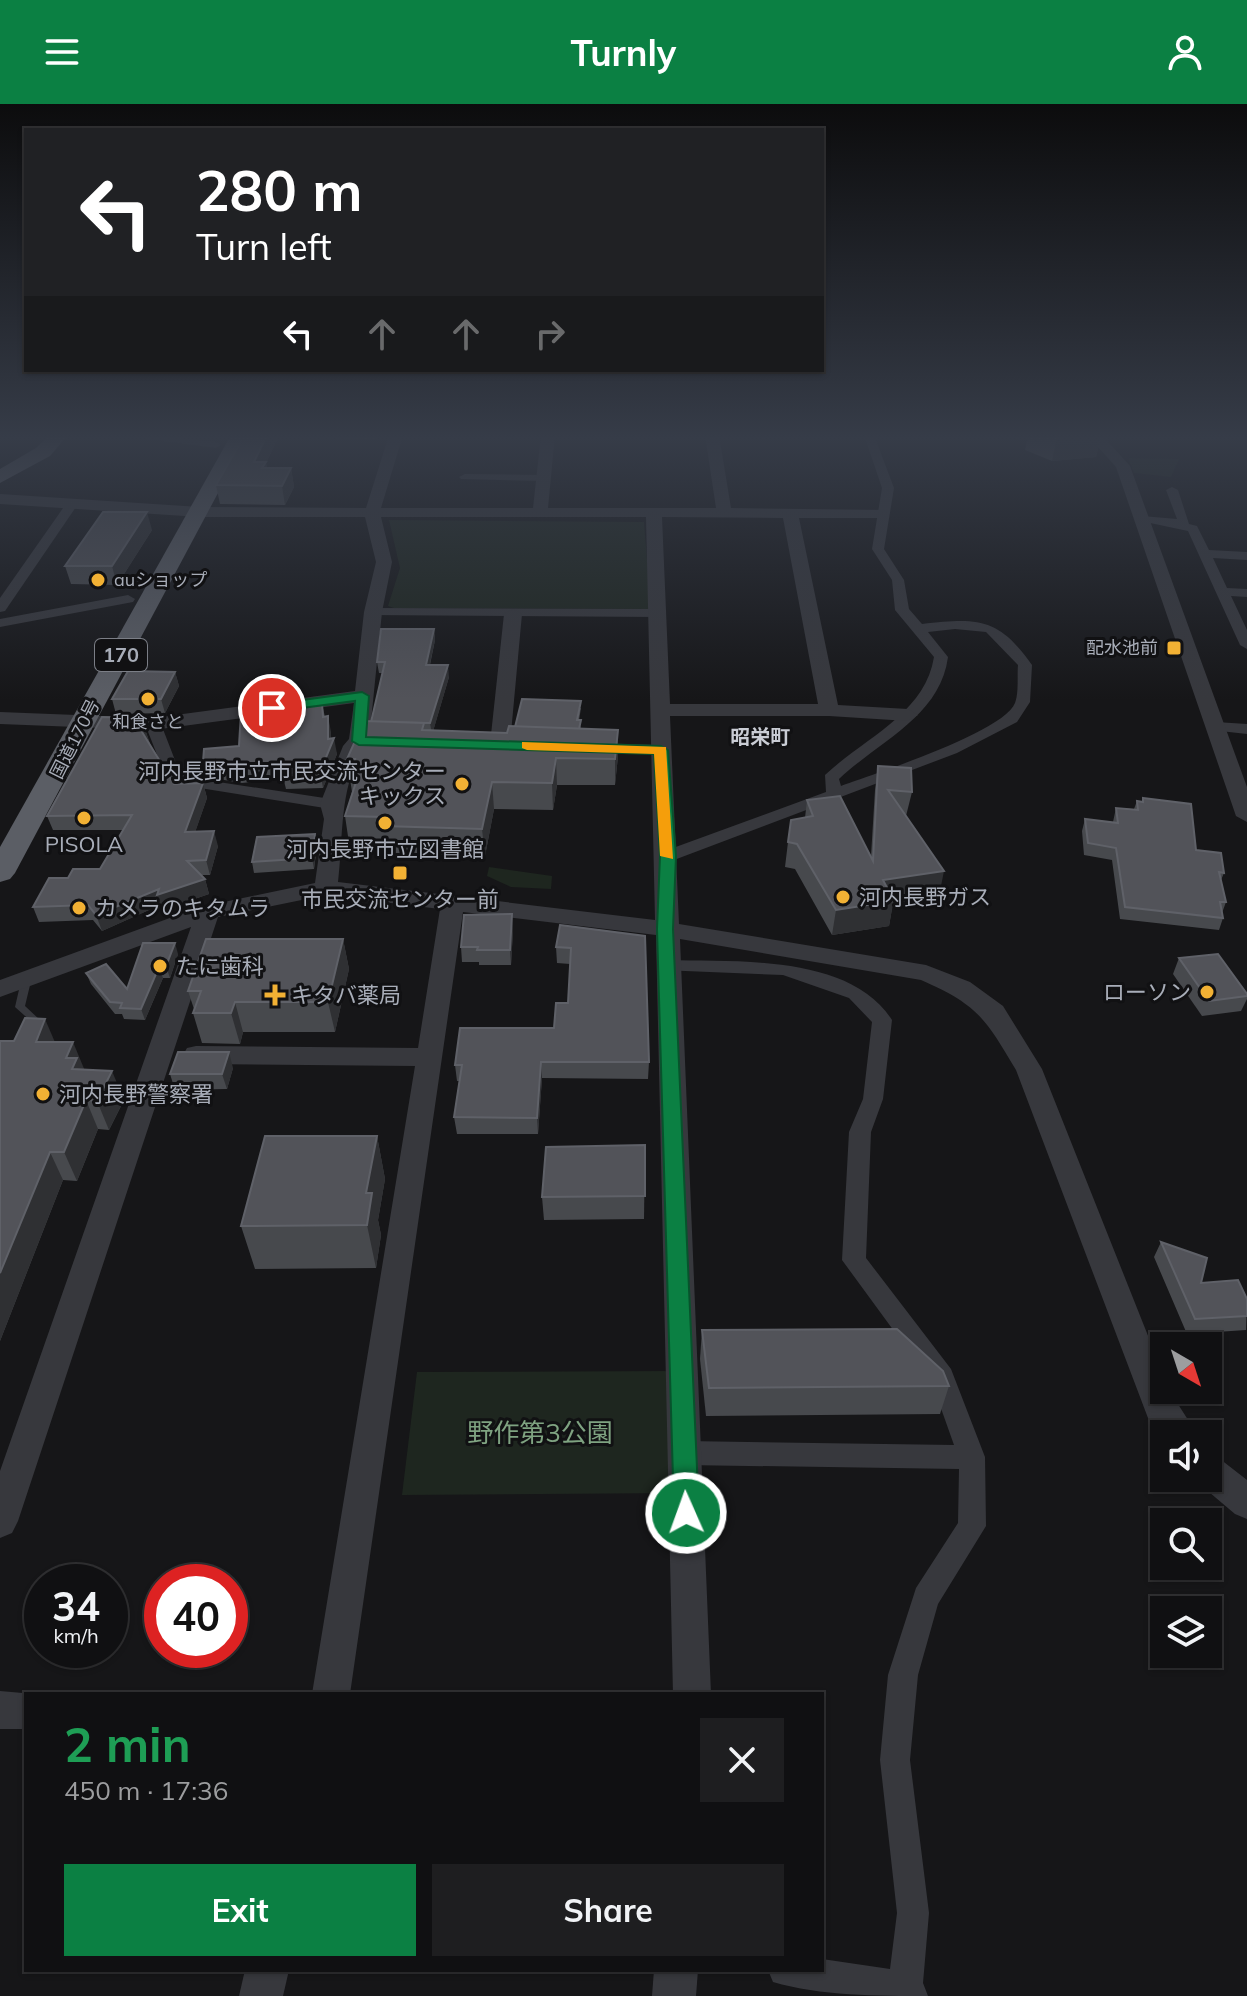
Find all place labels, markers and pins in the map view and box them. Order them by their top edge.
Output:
place label: auショップ [114,568,207,591]
marker: auショップ [89,571,107,589]
place label: 配水池前 [1086,636,1158,659]
marker: 配水池前 [1165,639,1183,657]
pin [238,674,306,742]
marker: 和食さと [139,690,157,708]
place label: 和食さと [112,710,184,733]
place label: 河内長野市立市民交流センター キックス [138,757,446,810]
marker: 河内長野市立市民交流センター キックス [453,775,471,793]
marker: PISOLA [75,809,93,827]
marker: 河内長野市立図書館 [376,814,394,832]
place label: PISOLA [45,830,123,858]
place label: 河内長野市立図書館 [286,835,484,863]
marker: 市民交流センター前 [391,864,409,882]
place label: 河内長野ガス [859,883,991,911]
place label: 市民交流センター前 [301,885,499,913]
marker: 河内長野ガス [834,888,852,906]
place label: カメラのキタムラ [95,894,270,922]
marker: カメラのキタムラ [70,899,88,917]
place label: たに歯科 [176,952,264,980]
marker: たに歯科 [151,957,169,975]
place label: ローソン [1103,978,1191,1006]
place label: キタバ薬局 [291,981,401,1009]
marker: ローソン [1198,983,1216,1001]
marker: キタバ薬局 [266,986,284,1004]
place label: 河内長野警察署 [59,1080,213,1108]
marker: 河内長野警察署 [34,1085,52,1103]

